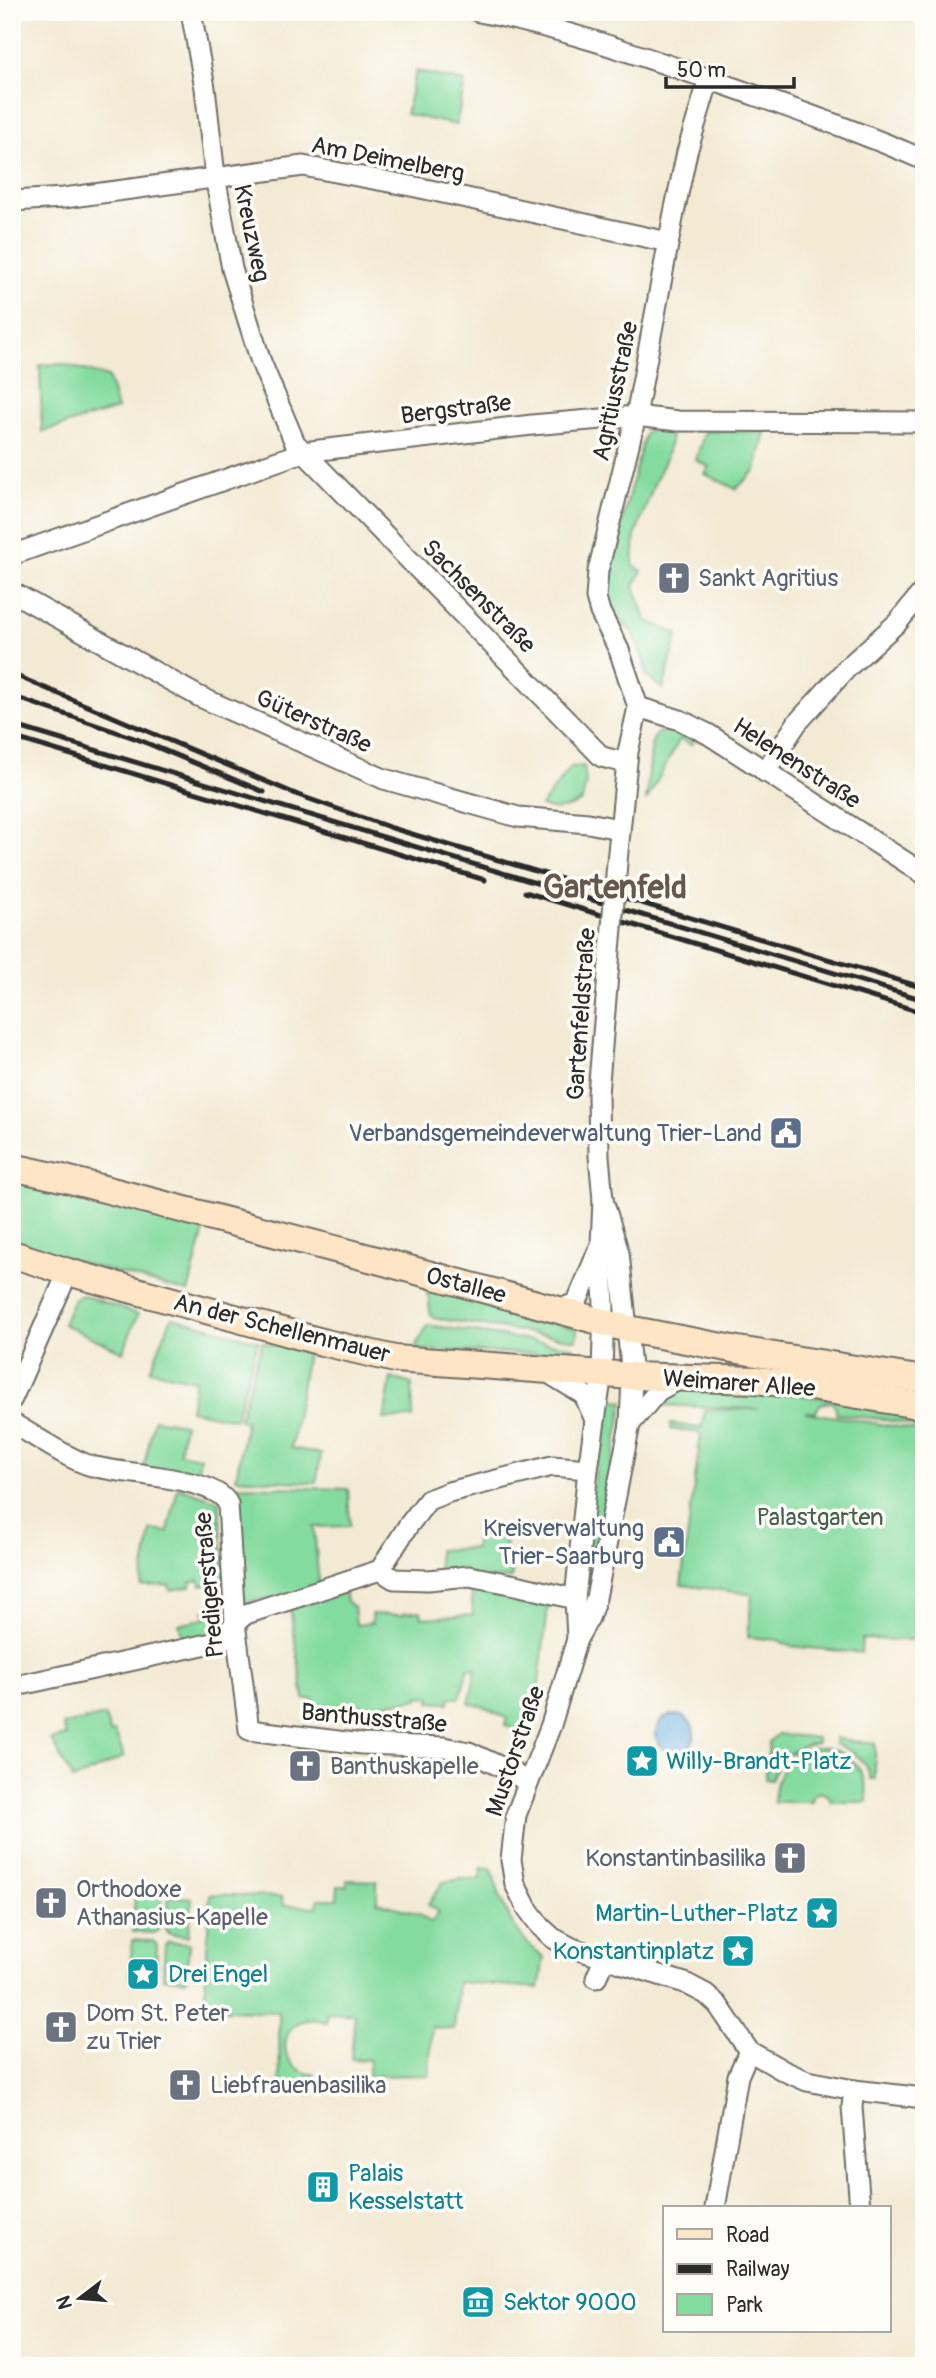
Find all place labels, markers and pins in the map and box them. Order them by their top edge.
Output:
church icon: Sankt Agritius [655,559,693,597]
place label: Sankt Agritius [698,564,838,593]
public building icon: Verbandsgemeindeverwaltung Trier-Land [767,1114,805,1152]
place label: Verbandsgemeindeverwaltung Trier-Land [348,1119,762,1148]
place label: Kreisverwaltung Trier-Saarburg [483,1514,644,1571]
public building icon: Kreisverwaltung Trier-Saarburg [650,1523,688,1561]
place icon: Willy-Brandt-Platz [623,1742,661,1780]
church icon: Banthuskapelle [286,1747,324,1785]
place label: Willy-Brandt-Platz [666,1747,852,1776]
place label: Banthuskapelle [330,1752,479,1781]
church icon: Konstantinbasilika [771,1839,809,1877]
place label: Konstantinbasilika [585,1844,766,1873]
place label: Orthodoxe Athanasius-Kapelle [76,1875,268,1932]
church icon: Orthodoxe Athanasius-Kapelle [32,1884,70,1922]
place icon: Martin-Luther-Platz [803,1894,841,1932]
place label: Martin-Luther-Platz [595,1899,798,1928]
place icon: Konstantinplatz [719,1932,757,1970]
place label: Konstantinplatz [553,1937,714,1966]
place icon: Drei Engel [124,1955,162,1993]
place label: Drei Engel [168,1960,268,1989]
place label: Dom St. Peter zu Trier [86,1999,229,2056]
church icon: Dom St. Peter zu Trier [42,2008,80,2046]
church icon: Liebfrauenbasilika [166,2066,204,2104]
place label: Liebfrauenbasilika [210,2071,387,2100]
place label: Palais Kesselstatt [348,2159,464,2216]
building icon: Palais Kesselstatt [304,2168,342,2206]
museum icon: Sektor 9000 [459,2283,497,2321]
place label: Sektor 9000 [503,2288,637,2317]

